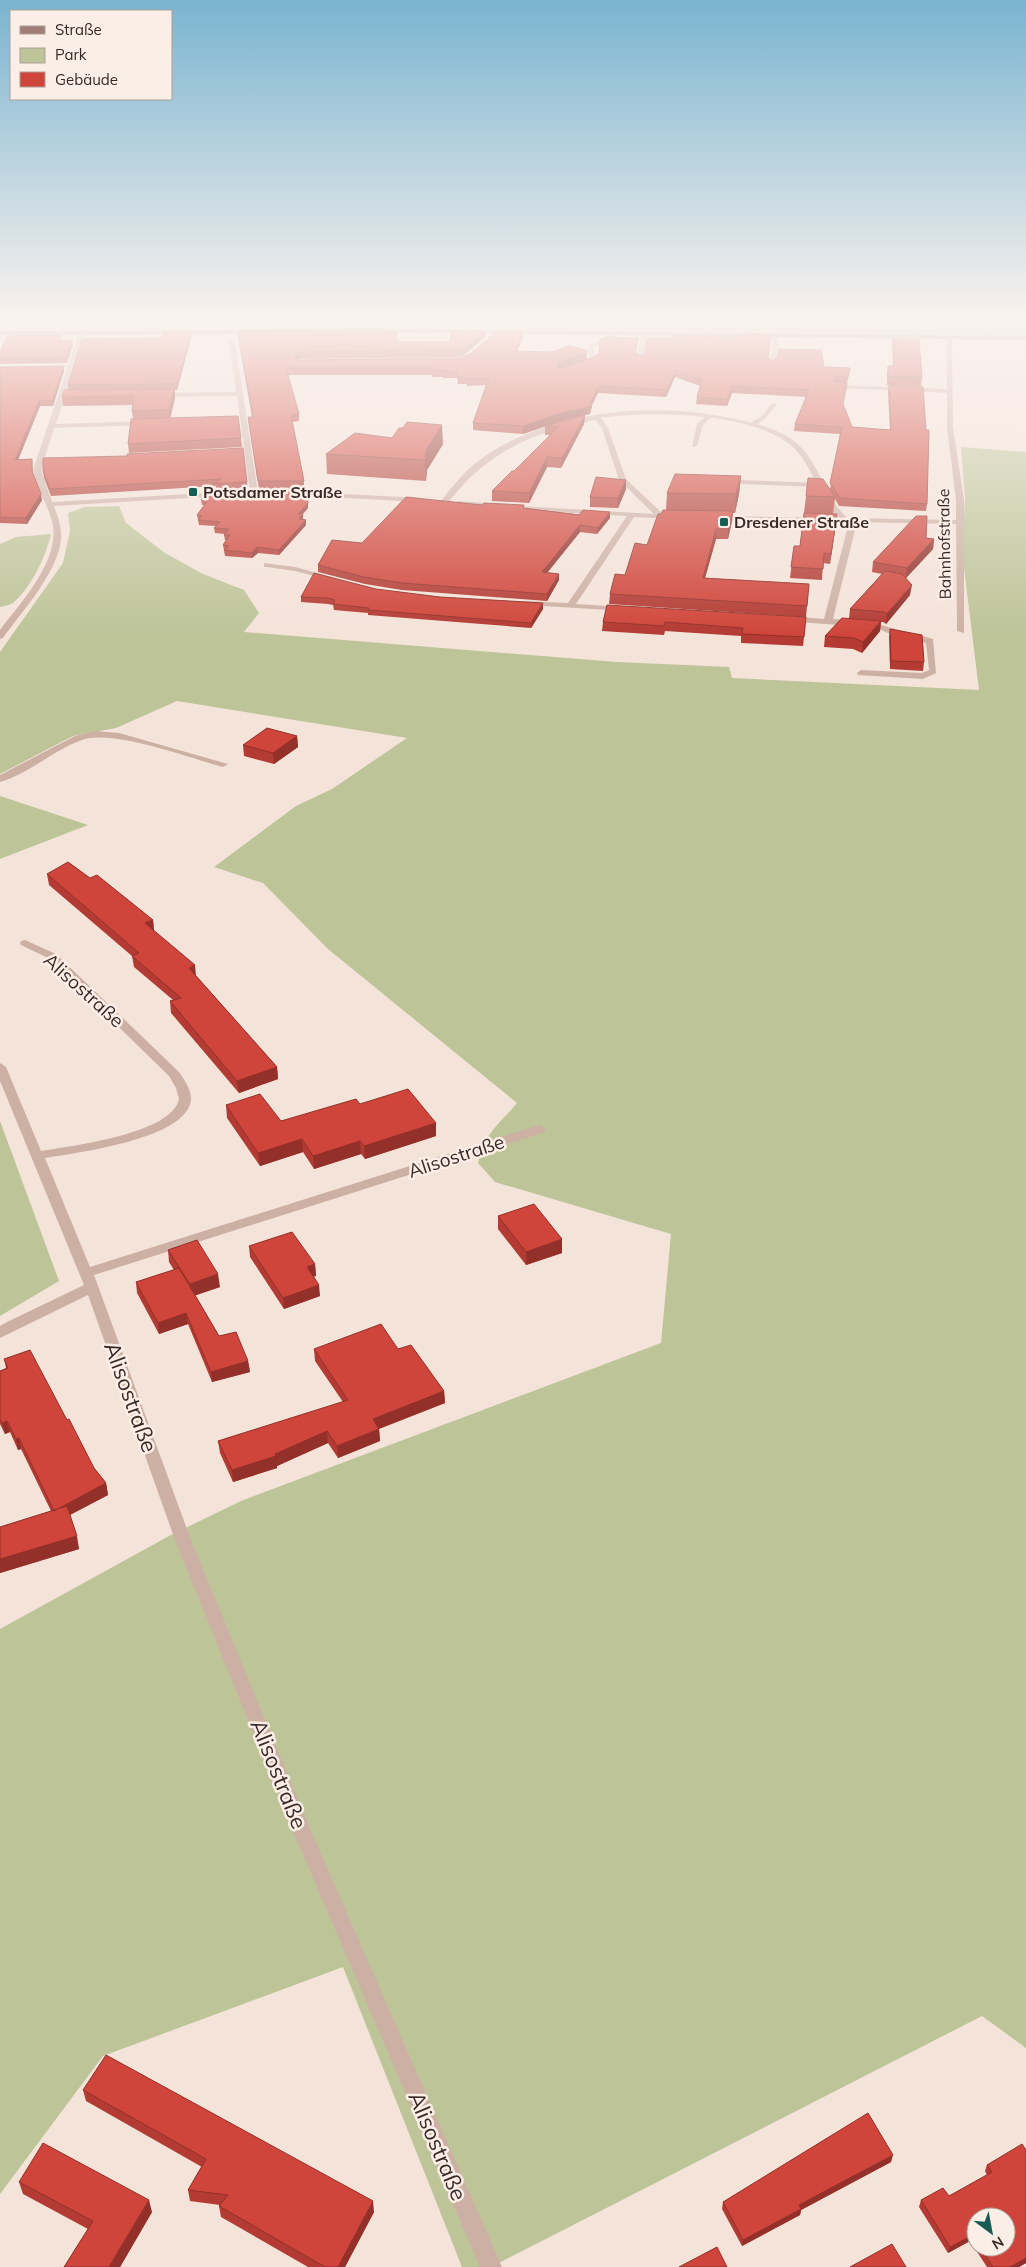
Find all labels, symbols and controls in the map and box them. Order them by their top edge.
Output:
legend [10,10,172,100]
text: Straße [55,20,102,39]
text: Park [55,45,87,64]
text: Gebäude [55,70,118,89]
place label: Potsdamer Straße [203,482,343,502]
marker: Potsdamer Straße [187,486,199,498]
street label: Bahnhofstraße [933,489,955,599]
place label: Dresdener Straße [734,512,869,532]
marker: Dresdener Straße [718,516,730,528]
street label: Alisostraße [39,948,129,1032]
street label: Alisostraße [405,1129,507,1183]
street label: Alisostraße [98,1338,164,1456]
street label: Alisostraße [244,1715,314,1833]
street label: Alisostraße [403,2087,473,2205]
north arrow [966,2207,1016,2257]
text: N [989,2233,1007,2253]

